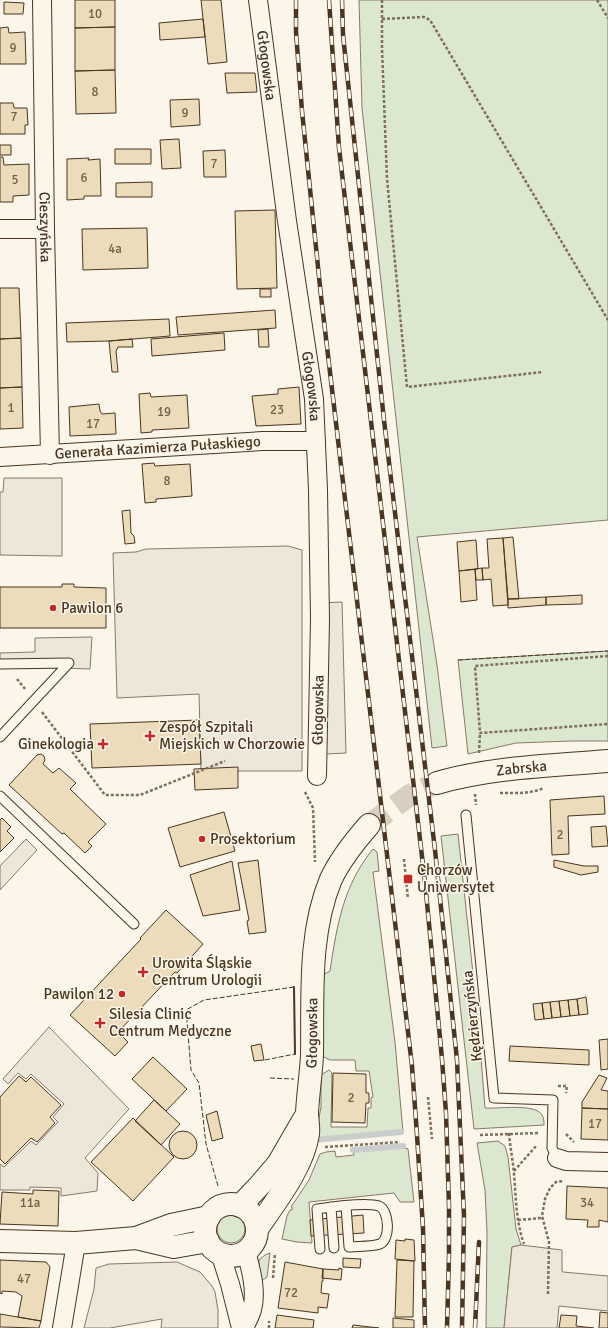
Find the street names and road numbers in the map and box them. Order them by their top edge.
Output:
street label: Głogowska [253,29,280,102]
street label: Cieszyńska [36,191,55,263]
street label: Głogowska [298,350,324,422]
street label: Generała Kazimierza Pułaskiego [54,432,262,463]
street label: Głogowska [308,675,328,745]
street label: Zabrska [495,757,548,780]
street label: Kędzierzyńska [458,969,486,1063]
street label: Głogowska [302,998,321,1069]

